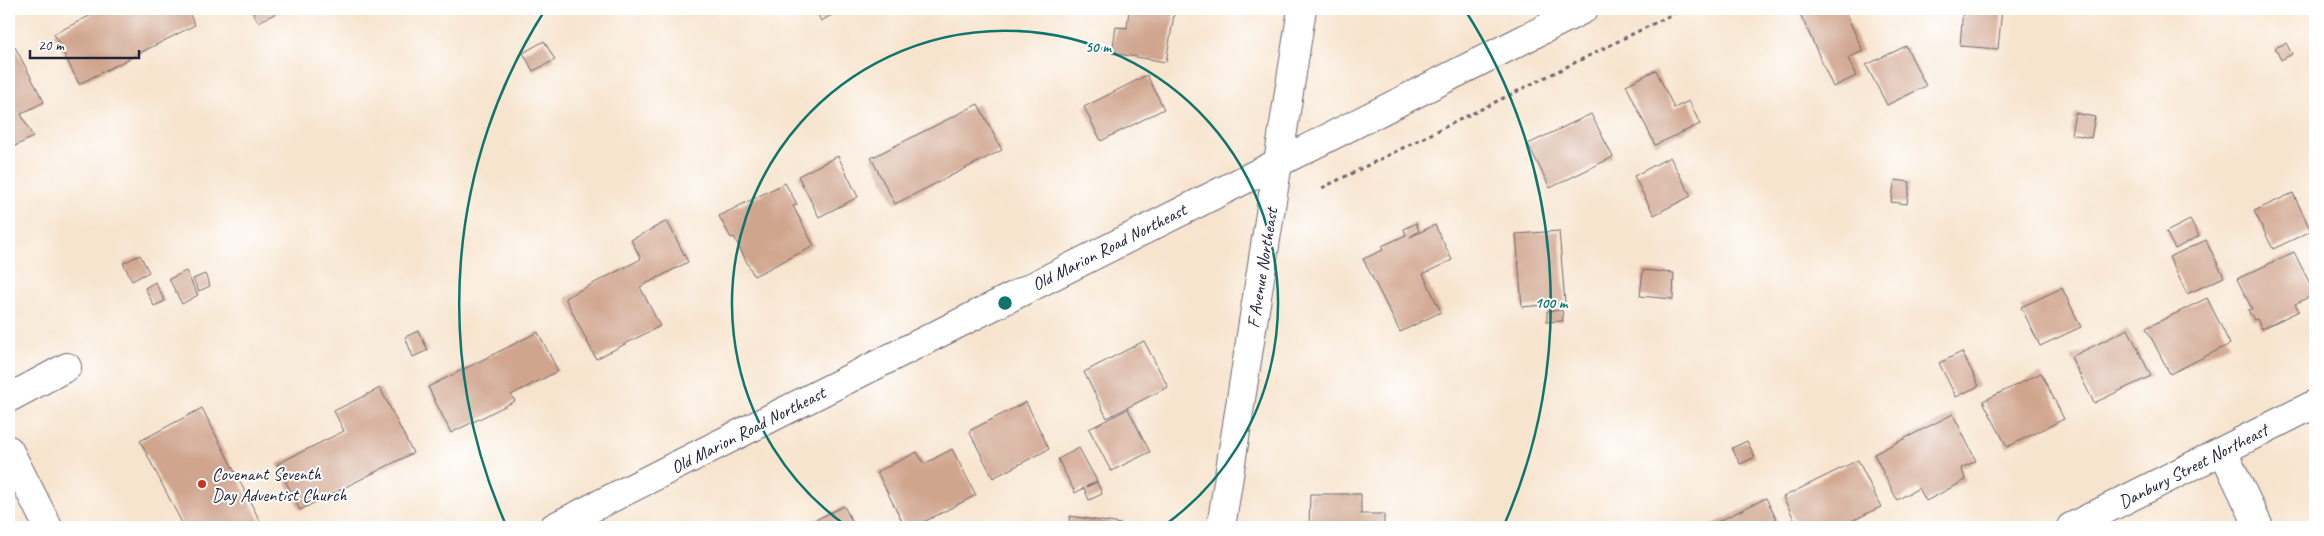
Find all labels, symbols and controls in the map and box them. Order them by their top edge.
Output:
scale bar [30,28,139,60]
text: 20 m [38,36,65,55]
text: 50 m [1085,38,1112,57]
street label: Old Marion Road Northeast [1028,198,1192,295]
street label: F Avenue Northeast [1242,204,1283,330]
centre of rings [996,294,1014,312]
text: 100 m [1535,294,1569,313]
street label: Old Marion Road Northeast [667,381,831,478]
street label: Danbury Street Northeast [2115,418,2274,513]
place label: Covenant Seventh Day Adventist Church [212,463,347,506]
marker: Covenant Seventh Day Adventist Church [196,478,208,490]

